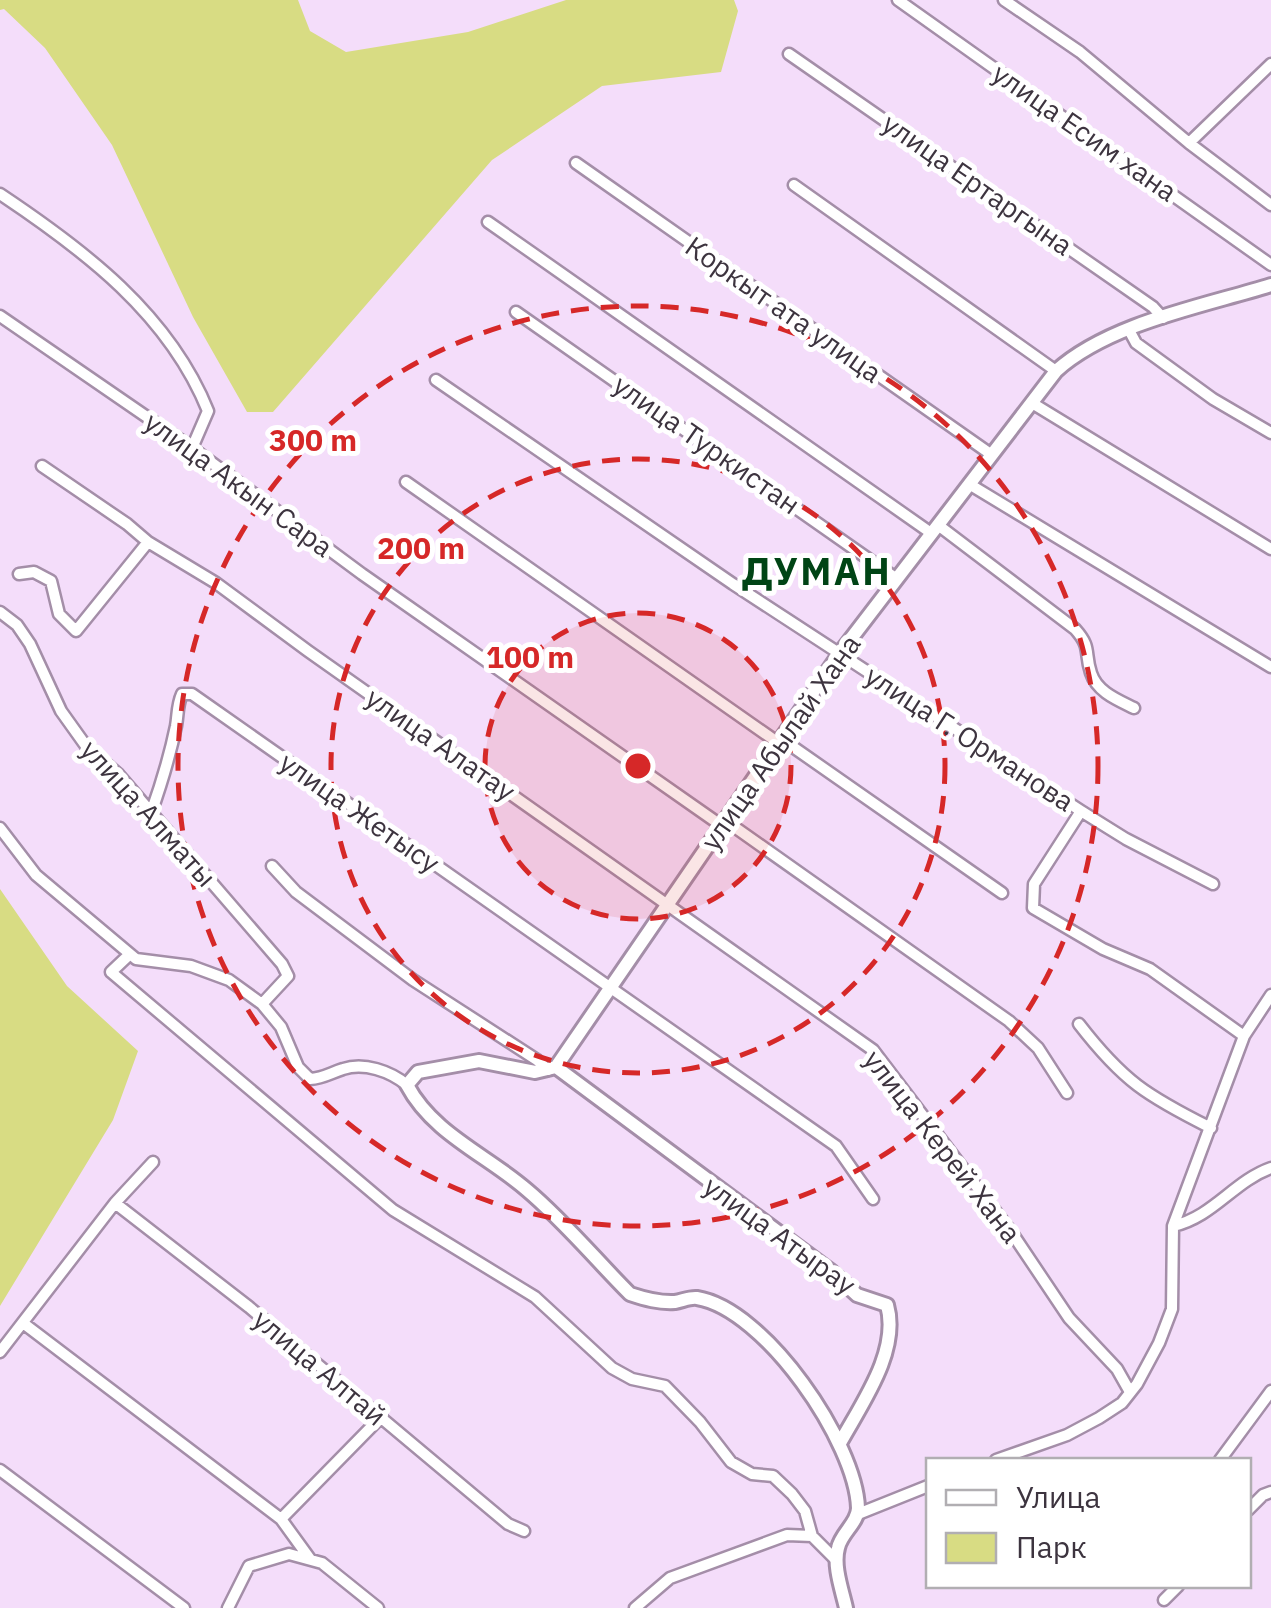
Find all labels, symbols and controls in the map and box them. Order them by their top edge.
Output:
street label: улица Есим хана [985,55,1185,210]
street label: улица Ертаргына [876,105,1081,264]
street label: Коркыт ата улица [679,227,890,391]
street label: улица Туркистан [606,366,808,522]
street label: улица Акын Сара [137,403,341,565]
text: 300 m [269,420,357,459]
text: 200 m [377,528,465,567]
district label: ДУМАН [742,546,892,595]
street label: улица Абылай Хана [692,627,868,857]
text: 100 m [486,637,574,676]
street label: улица Г. Орманова [858,657,1082,819]
street label: улица Алатау [359,679,523,809]
street label: улица Алматы [73,732,225,894]
street label: улица Жетысу [273,743,447,881]
centre of rings [620,748,656,784]
street label: улица Керей Хана [856,1042,1030,1250]
street label: улица Атырау [697,1167,864,1303]
street label: улица Алтай [246,1301,394,1433]
legend [926,1458,1251,1588]
text: Улица [1016,1477,1101,1516]
text: Парк [1016,1527,1087,1566]

